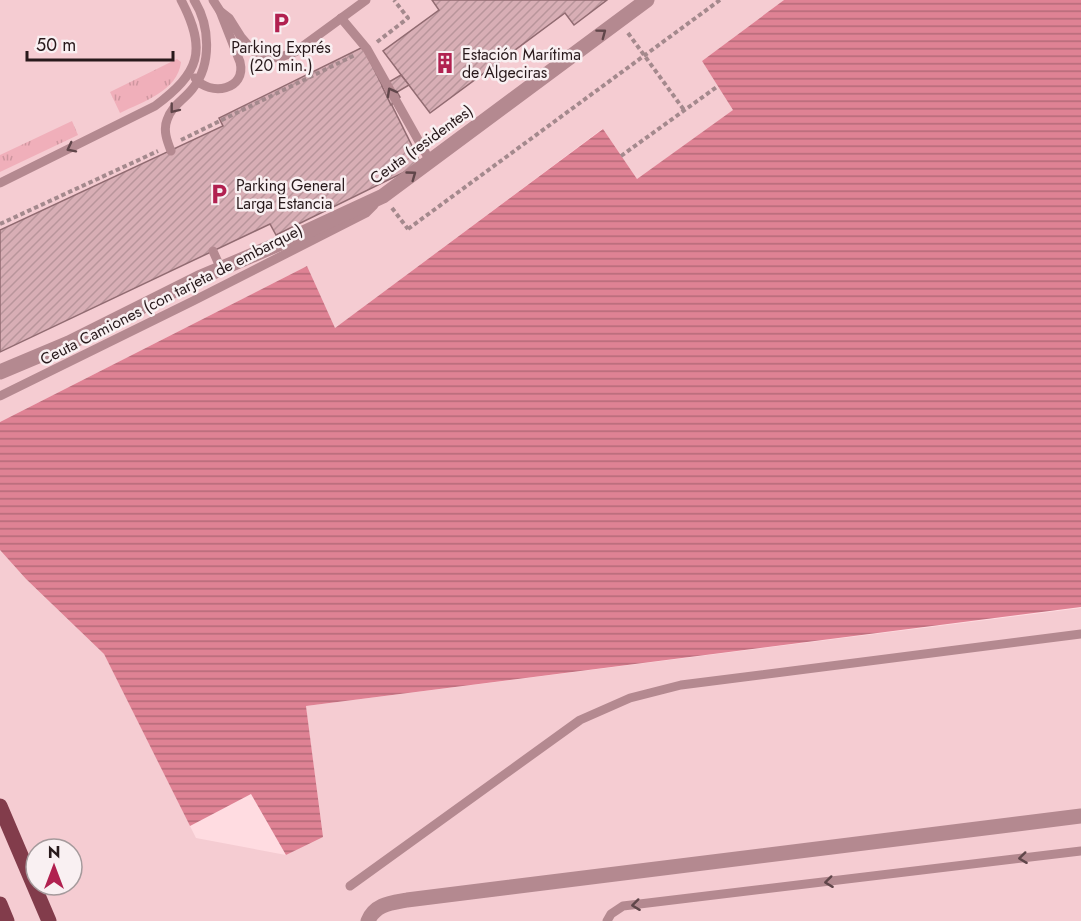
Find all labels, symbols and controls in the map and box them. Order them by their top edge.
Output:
parking icon: Parking Exprés (20 min.) [269,11,293,35]
scale bar [27,24,172,62]
one-way arrow [596,30,607,41]
text: 50 m [36,32,76,58]
place label: Parking Exprés (20 min.) [231,36,331,77]
place label: Estación Marítima de Algeciras [462,43,581,84]
building icon: Estación Marítima de Algeciras [433,51,457,75]
one-way arrow [387,88,398,98]
street label: Ceuta (residentes) [365,99,478,190]
one-way arrow [171,102,182,113]
one-way arrow [67,140,78,152]
one-way arrow [405,171,416,182]
place label: Parking General Larga Estancia [236,174,345,215]
parking icon: Parking General Larga Estancia [207,182,231,206]
street label: Ceuta Camiones (con tarjeta de embarque) [36,218,306,371]
north arrow [24,837,84,897]
text: N [48,841,60,864]
one-way arrow [1018,852,1027,864]
one-way arrow [825,875,834,887]
one-way arrow [631,898,640,910]

